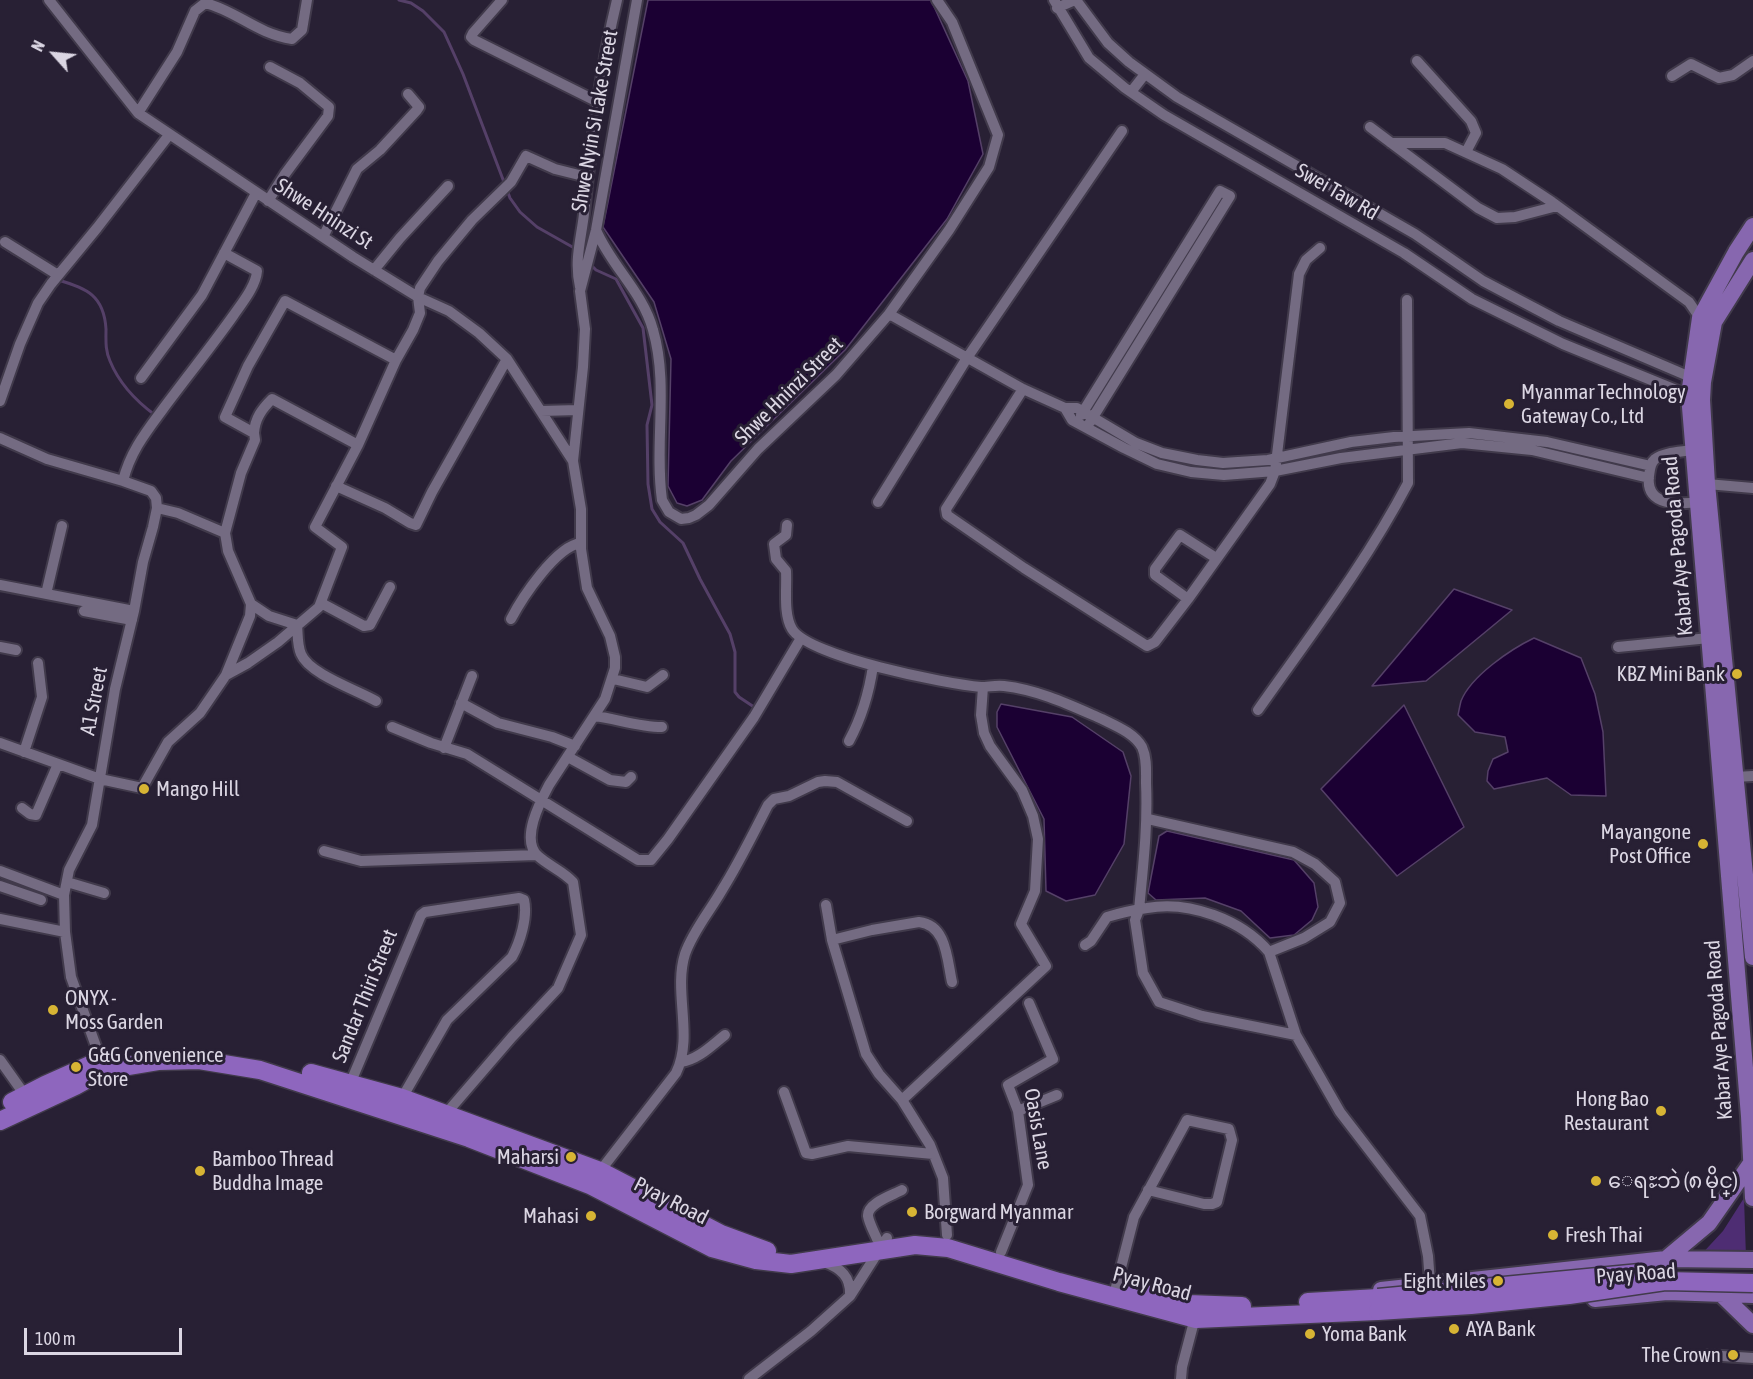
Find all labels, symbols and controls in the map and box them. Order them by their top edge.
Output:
north arrow [24,24,84,84]
street label: Shwe Nyin Si Lake Street [567,28,623,214]
text: N [28,38,48,54]
street label: Swei Taw Rd [1291,158,1383,226]
street label: Shwe Hninzi St [270,173,378,255]
street label: Shwe Hninzi Street [730,332,848,450]
place label: Myanmar Technology Gateway Co., Ltd [1521,379,1686,429]
marker: Myanmar Technology Gateway Co., Ltd [1502,397,1516,411]
street label: Kabar Aye Pagoda Road [1658,455,1698,637]
place label: KBZ Mini Bank [1616,661,1725,687]
street label: A1 Street [75,665,113,737]
marker: KBZ Mini Bank [1730,667,1744,681]
place label: Mango Hill [156,776,240,802]
marker: Mango Hill [137,782,151,796]
place label: Mayangone Post Office [1601,819,1691,869]
marker: Mayangone Post Office [1696,837,1710,851]
street label: Sandar Thiri Street [327,926,403,1066]
street label: Kabar Aye Pagoda Road [1700,939,1738,1121]
place label: ONYX - Moss Garden [65,985,163,1035]
marker: ONYX - Moss Garden [46,1003,60,1017]
place label: G&G Convenience Store [88,1042,224,1092]
marker: G&G Convenience Store [69,1060,83,1074]
street label: Oasis Lane [1018,1086,1058,1172]
place label: Hong Bao Restaurant [1564,1086,1649,1136]
marker: Hong Bao Restaurant [1654,1104,1668,1118]
place label: Maharsi [497,1144,559,1170]
place label: Bamboo Thread Buddha Image [212,1146,334,1196]
marker: Maharsi [564,1150,578,1164]
marker: Bamboo Thread Buddha Image [193,1164,207,1178]
place label: ေရႊဘဲ (၈ မိုင္) [1608,1168,1738,1194]
street label: Pyay Road [630,1172,712,1230]
marker: ေရႊဘဲ (၈ မိုင္) [1589,1174,1603,1188]
place label: Borgward Myanmar [924,1199,1073,1225]
place label: Mahasi [523,1203,579,1229]
marker: Borgward Myanmar [905,1205,919,1219]
marker: Mahasi [584,1209,598,1223]
place label: Fresh Thai [1565,1222,1643,1248]
marker: Fresh Thai [1546,1228,1560,1242]
street label: Pyay Road [1595,1259,1677,1289]
street label: Pyay Road [1110,1261,1194,1307]
place label: Eight Miles [1403,1268,1486,1294]
marker: Eight Miles [1491,1274,1505,1288]
scale bar [27,1316,184,1354]
place label: AYA Bank [1466,1316,1536,1342]
place label: Yoma Bank [1322,1321,1407,1347]
marker: AYA Bank [1447,1322,1461,1336]
marker: Yoma Bank [1303,1327,1317,1341]
text: 100 m [35,1328,76,1349]
place label: The Crown [1642,1342,1721,1368]
marker: The Crown [1726,1348,1740,1362]

